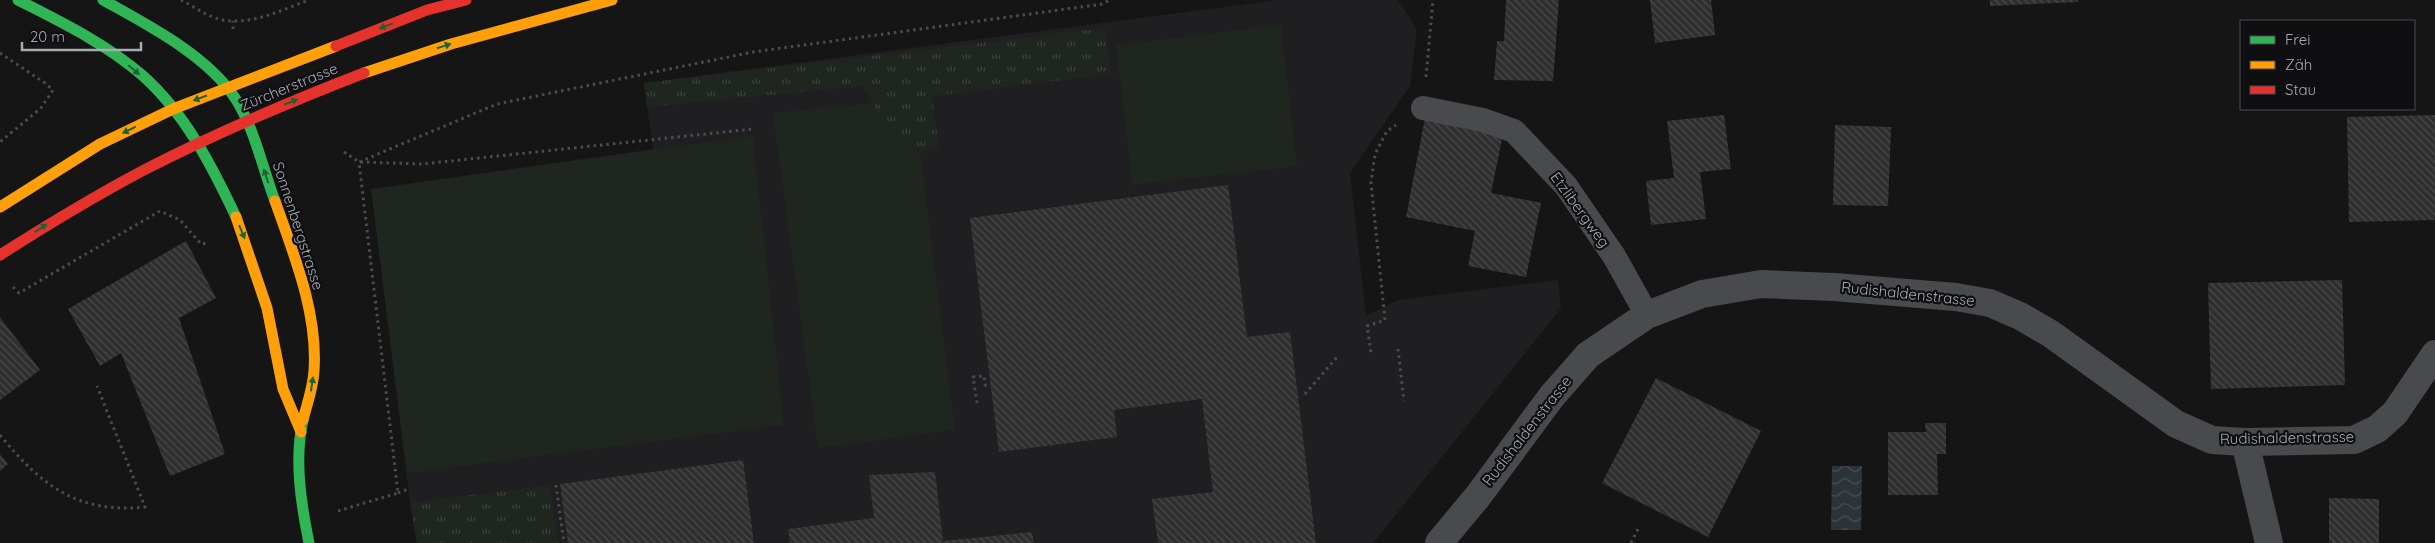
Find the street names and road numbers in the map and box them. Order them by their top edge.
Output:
street label: Zürcherstrasse [237,58,340,115]
street label: Sonnenbergstrasse [269,159,328,292]
street label: Etzlibergweg [1547,168,1614,251]
street label: Rudishaldenstrasse [1840,277,1976,310]
street label: Rudishaldenstrasse [1478,372,1575,489]
street label: Rudishaldenstrasse [2220,427,2354,448]

